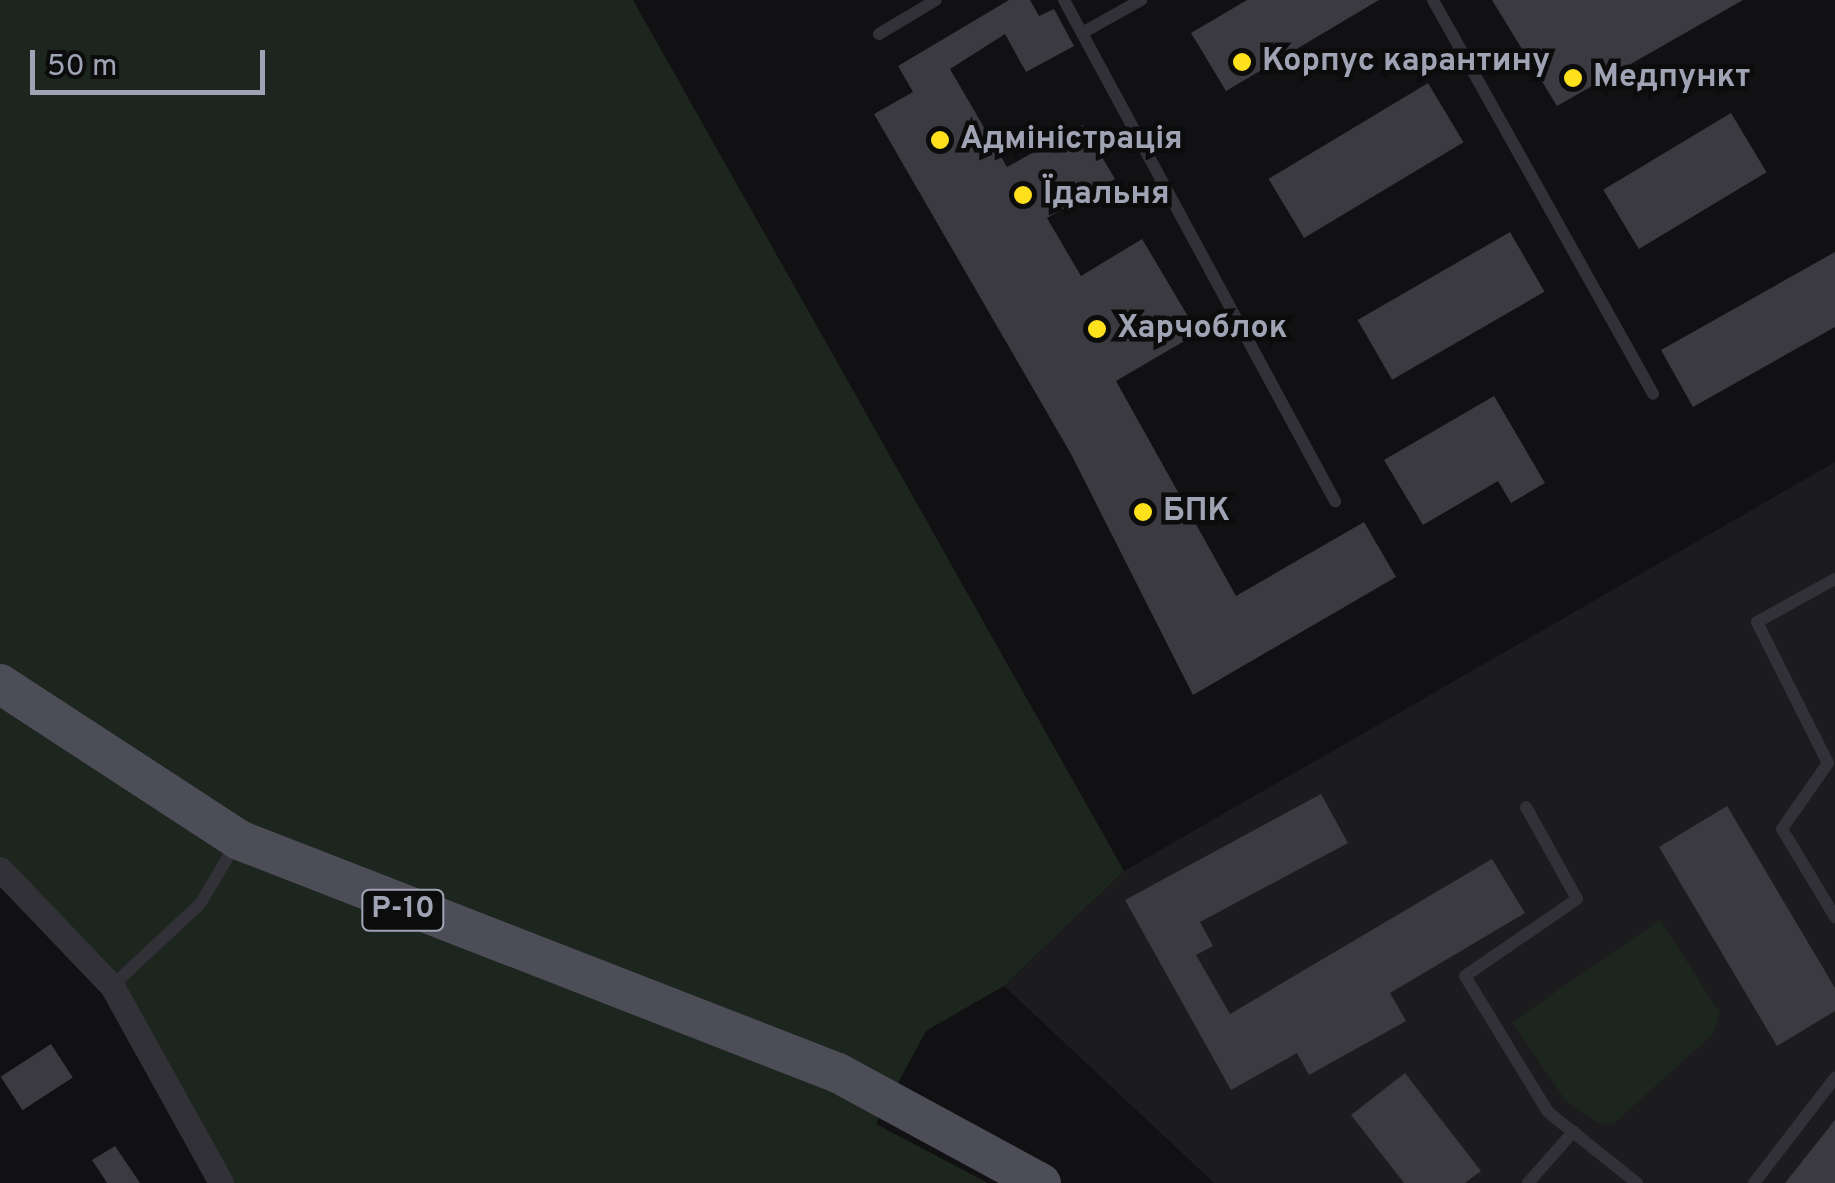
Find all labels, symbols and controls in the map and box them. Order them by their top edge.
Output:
scale bar [35,30,270,92]
place label: Корпус карантину [1262,43,1550,81]
text: 50 m [47,49,117,86]
marker: Корпус карантину [1231,51,1253,73]
place label: Медпункт [1593,59,1750,97]
marker: Медпункт [1562,67,1584,89]
place label: Адміністрація [960,121,1183,159]
marker: Адміністрація [929,129,951,151]
place label: Їдальня [1043,176,1170,214]
marker: Їдальня [1012,184,1034,206]
place label: Харчоблок [1117,310,1288,348]
marker: Харчоблок [1086,318,1108,340]
place label: БПК [1163,493,1230,531]
marker: БПК [1132,501,1154,523]
road number: Р-10 [360,885,446,935]

